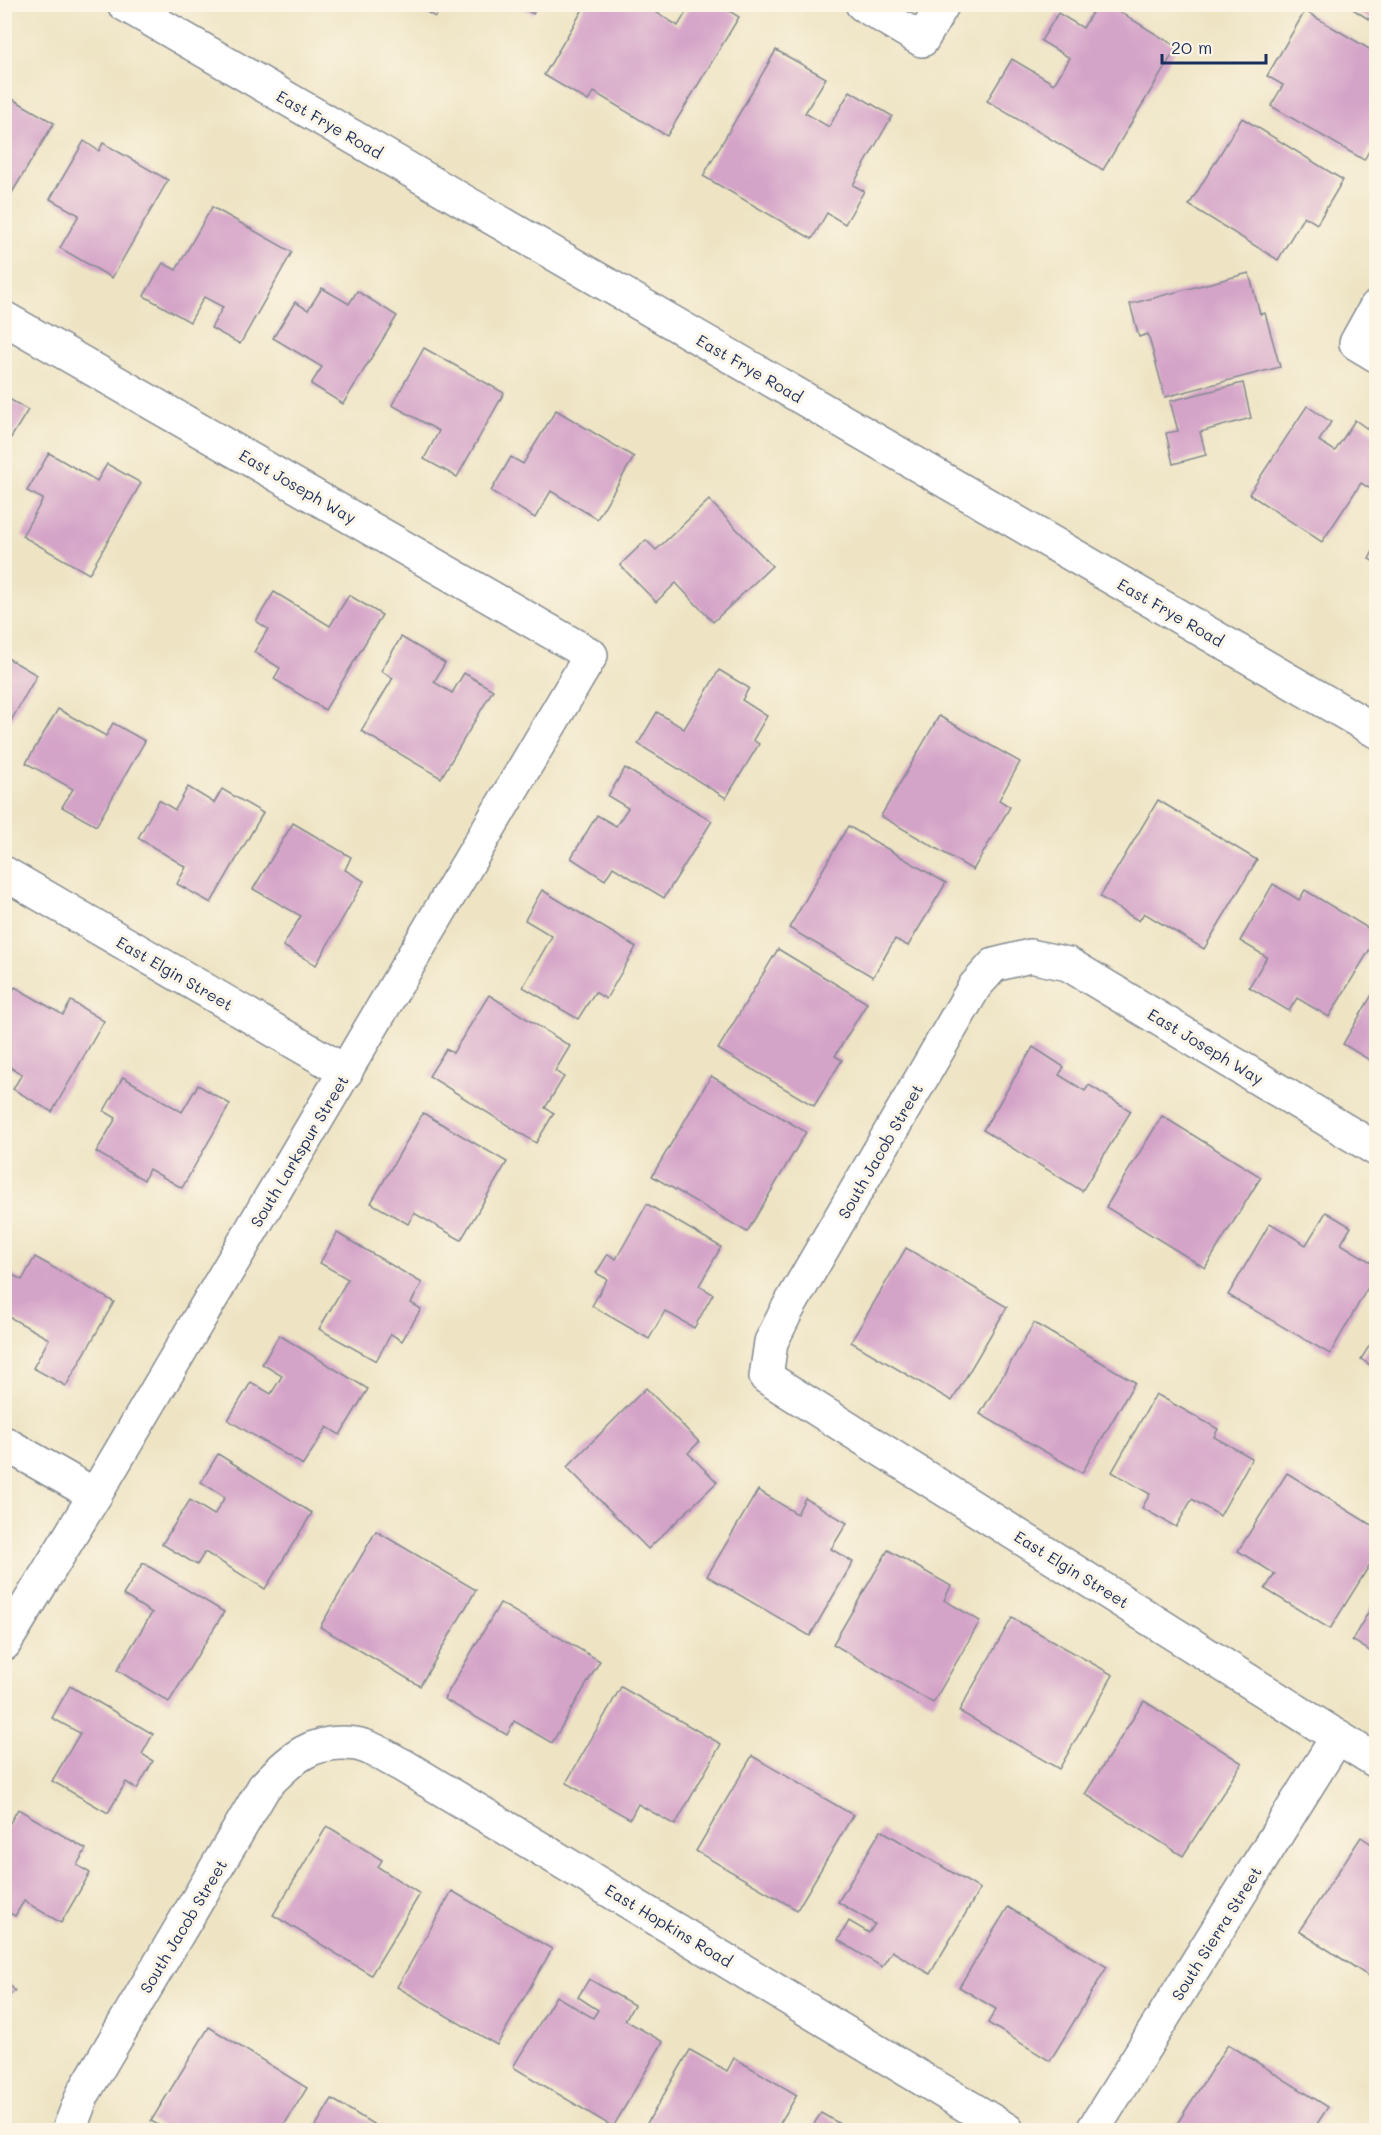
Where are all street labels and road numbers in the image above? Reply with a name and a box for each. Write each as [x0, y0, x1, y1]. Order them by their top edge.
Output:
street label: East Frye Road [273, 85, 387, 163]
street label: East Frye Road [693, 329, 807, 407]
street label: East Joseph Way [236, 444, 360, 528]
street label: East Frye Road [1114, 573, 1228, 651]
street label: East Elgin Street [113, 931, 237, 1015]
street label: East Joseph Way [1144, 1003, 1268, 1089]
street label: South Larkspur Street [245, 1071, 353, 1231]
street label: South Jacob Street [833, 1080, 927, 1222]
street label: East Elgin Street [1011, 1525, 1133, 1613]
street label: South Jacob Street [135, 1855, 231, 1997]
street label: South Sierra Street [1166, 1862, 1266, 2004]
street label: East Hopkins Road [602, 1879, 736, 1971]

